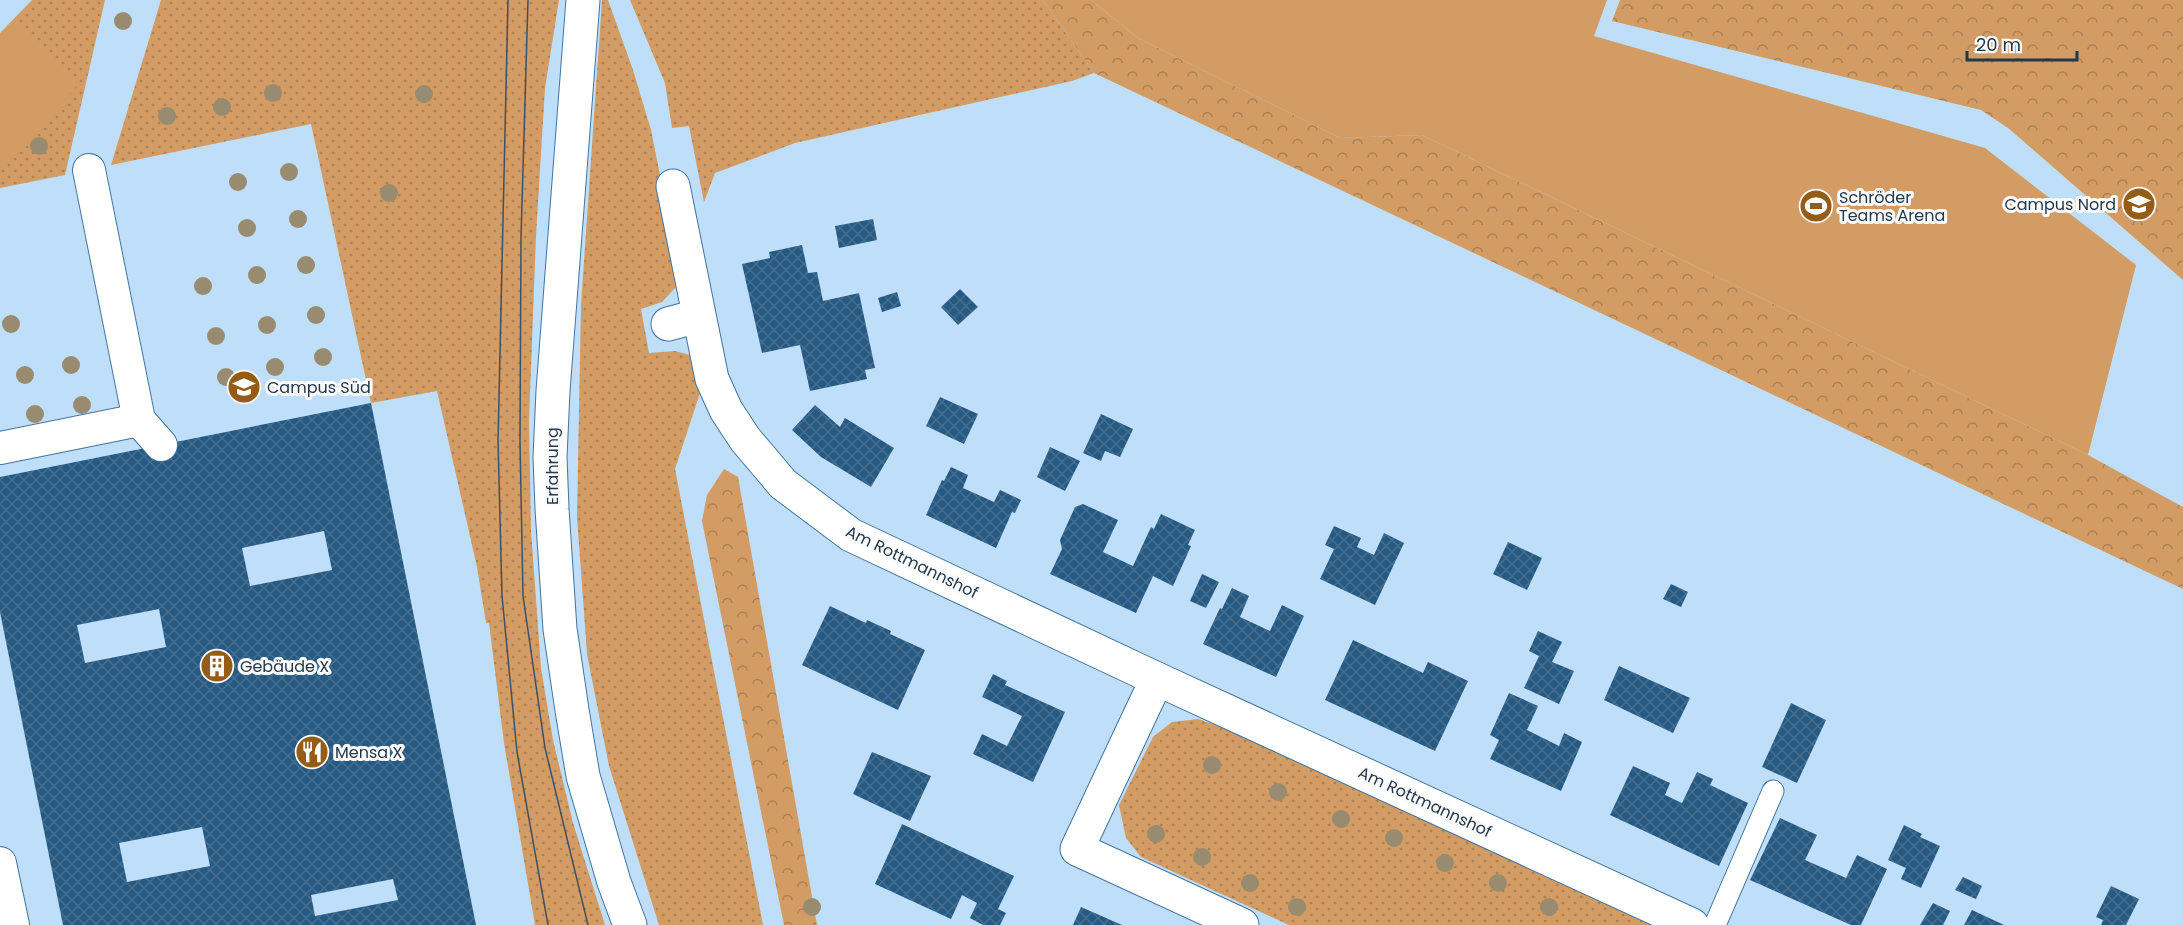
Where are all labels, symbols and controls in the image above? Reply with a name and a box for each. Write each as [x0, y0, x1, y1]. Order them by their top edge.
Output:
scale bar [1967, 24, 2076, 62]
text: 20 m [1976, 32, 2021, 57]
place label: Schröder Teams Arena [1839, 186, 1945, 227]
school or university icon: Campus Nord [2121, 186, 2157, 222]
sports icon: Schröder Teams Arena [1798, 188, 1834, 224]
place label: Campus Nord [2004, 193, 2116, 216]
school or university icon: Campus Süd [226, 369, 262, 405]
place label: Campus Süd [267, 376, 371, 399]
street label: Erfahrung [541, 427, 564, 505]
street label: Am Rottmannshof [842, 520, 982, 604]
building icon: Gebäude X [199, 648, 235, 684]
place label: Gebäude X [240, 655, 329, 678]
restaurant icon: Mensa X [294, 734, 330, 770]
place label: Mensa X [335, 741, 402, 764]
street label: Am Rottmannshof [1354, 761, 1496, 843]

